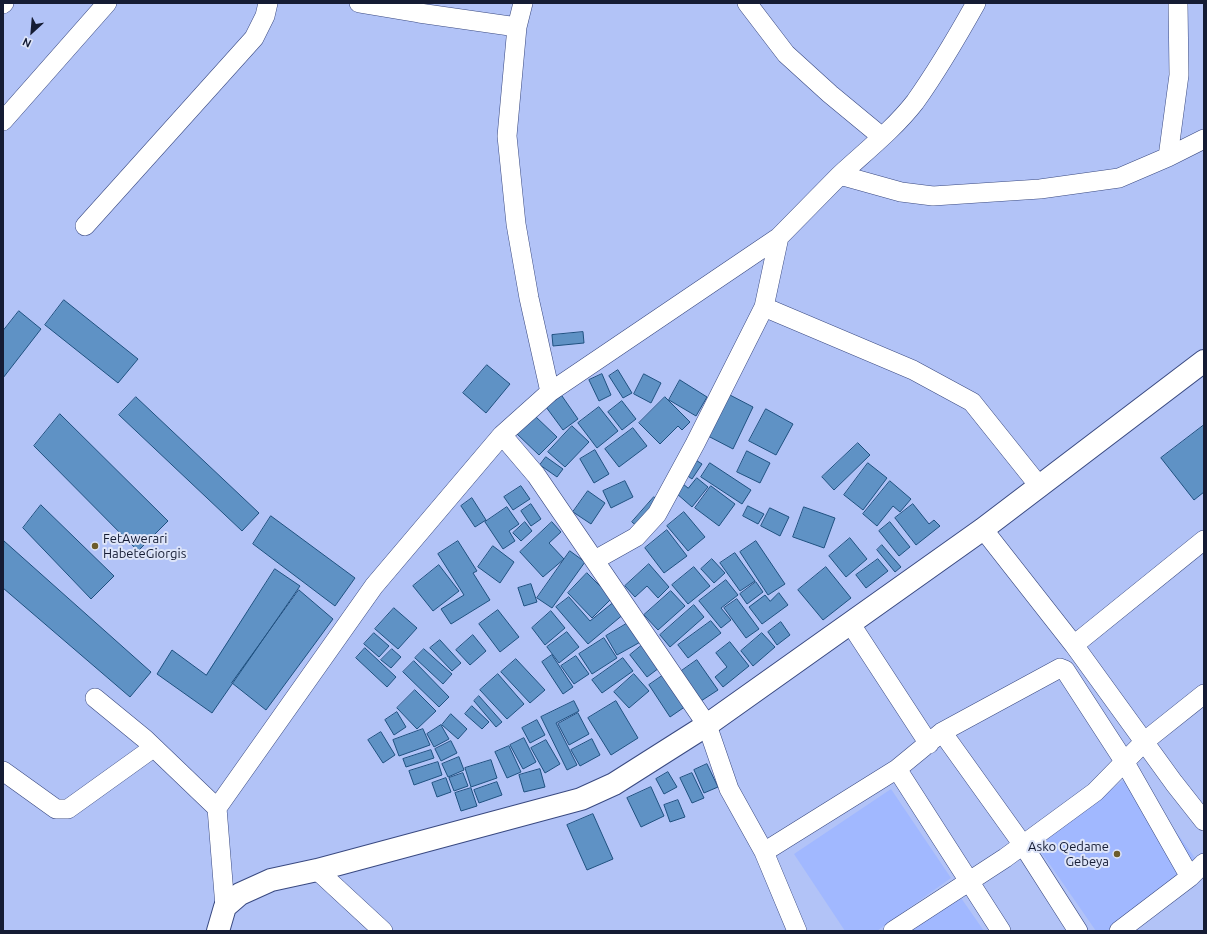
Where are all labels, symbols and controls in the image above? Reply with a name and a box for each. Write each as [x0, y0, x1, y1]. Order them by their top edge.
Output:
north arrow [12, 12, 52, 52]
text: N [20, 36, 33, 50]
place label: FetAwerari HabeteGiorgis [103, 531, 186, 562]
marker: FetAwerari HabeteGiorgis [90, 541, 100, 551]
place label: Asko Qedame Gebeya [1028, 839, 1109, 870]
marker: Asko Qedame Gebeya [1112, 849, 1122, 859]

